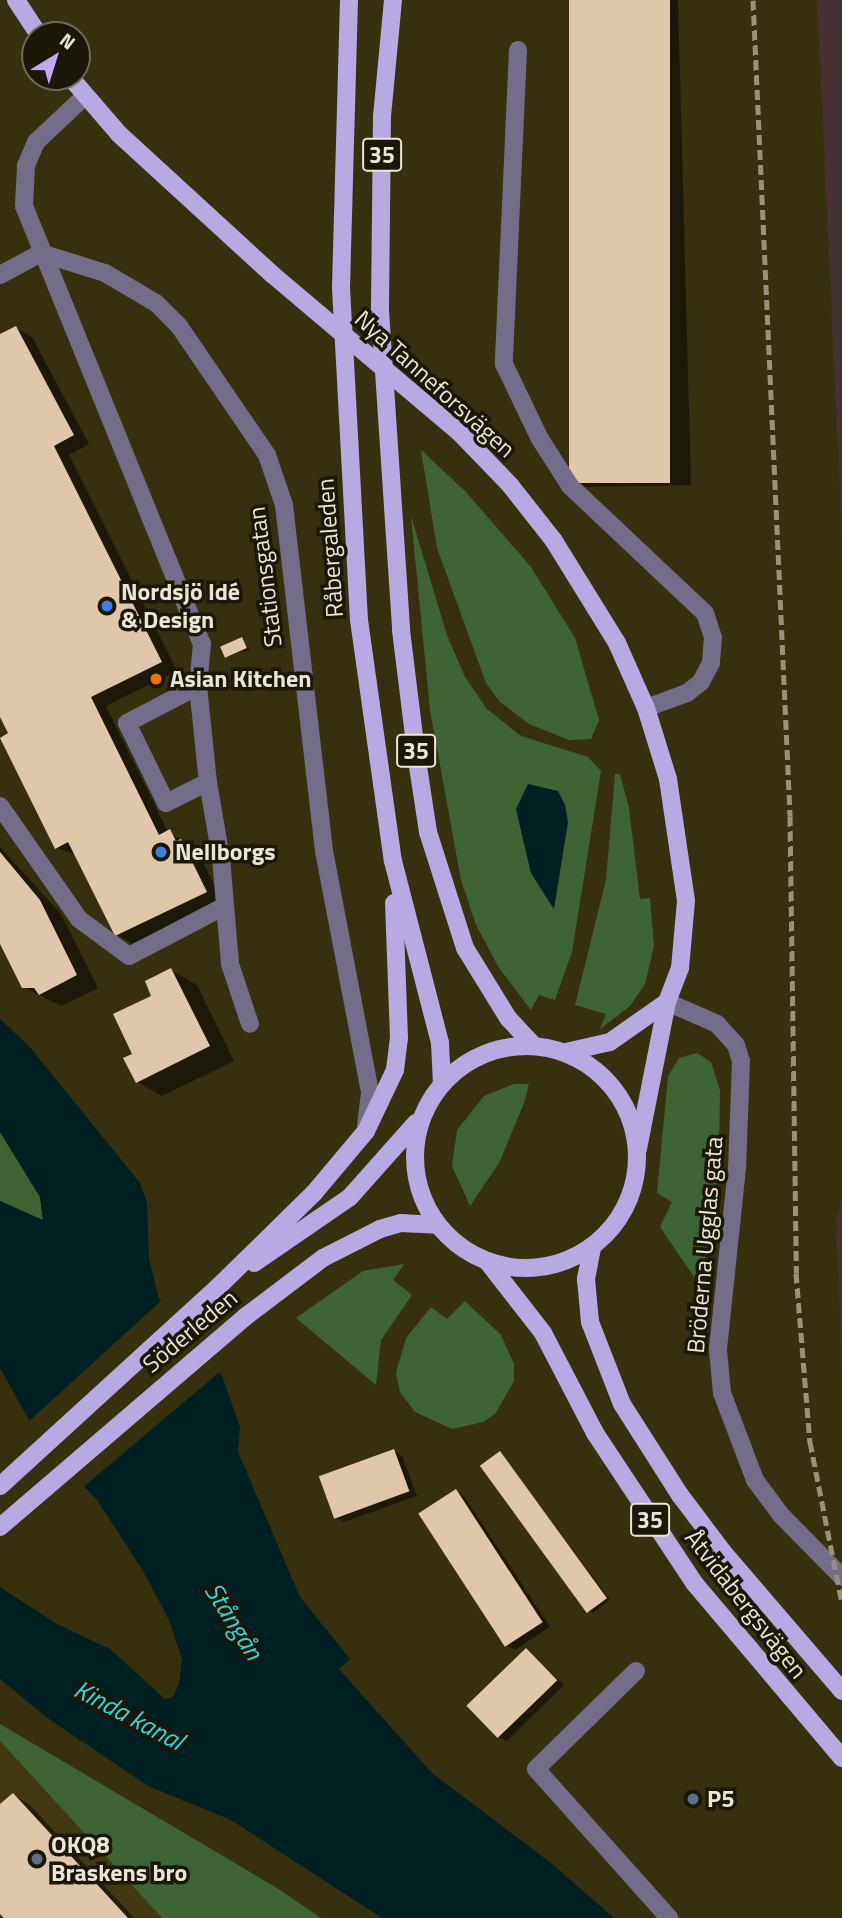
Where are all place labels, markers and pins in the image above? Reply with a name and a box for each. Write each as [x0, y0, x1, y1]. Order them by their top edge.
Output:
place label: Nordsjö Idé & Design [121, 578, 240, 634]
marker: Nordsjö Idé & Design [99, 598, 115, 614]
place label: Asian Kitchen [170, 665, 311, 693]
marker: Asian Kitchen [148, 671, 164, 687]
place label: Nellborgs [175, 838, 276, 866]
marker: Nellborgs [153, 844, 169, 860]
place label: P5 [707, 1785, 735, 1813]
marker: P5 [685, 1791, 701, 1807]
place label: OKQ8 Braskens bro [51, 1831, 187, 1887]
marker: OKQ8 Braskens bro [29, 1851, 45, 1867]

